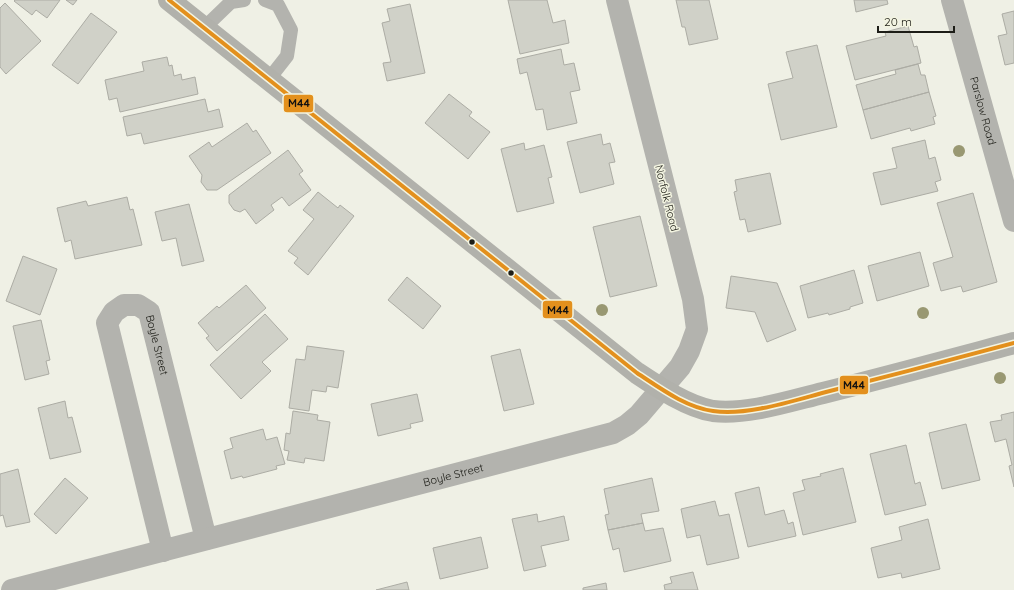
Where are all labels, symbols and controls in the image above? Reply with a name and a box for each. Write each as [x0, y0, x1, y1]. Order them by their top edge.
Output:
scale bar [878, 8, 954, 34]
text: 20 m [884, 14, 912, 29]
street label: Parslow Road [967, 75, 999, 146]
line badge: M44 [283, 94, 314, 113]
text: M44 [288, 96, 311, 110]
street label: Norfolk Road [652, 163, 682, 233]
unlabelled marker [467, 237, 477, 247]
unlabelled marker [506, 268, 516, 278]
line badge: M44 [542, 300, 573, 319]
text: M44 [547, 303, 570, 317]
street label: Boyle Street [143, 313, 172, 377]
line badge: M44 [839, 375, 869, 395]
text: M44 [843, 378, 866, 392]
street label: Boyle Street [422, 460, 485, 489]

